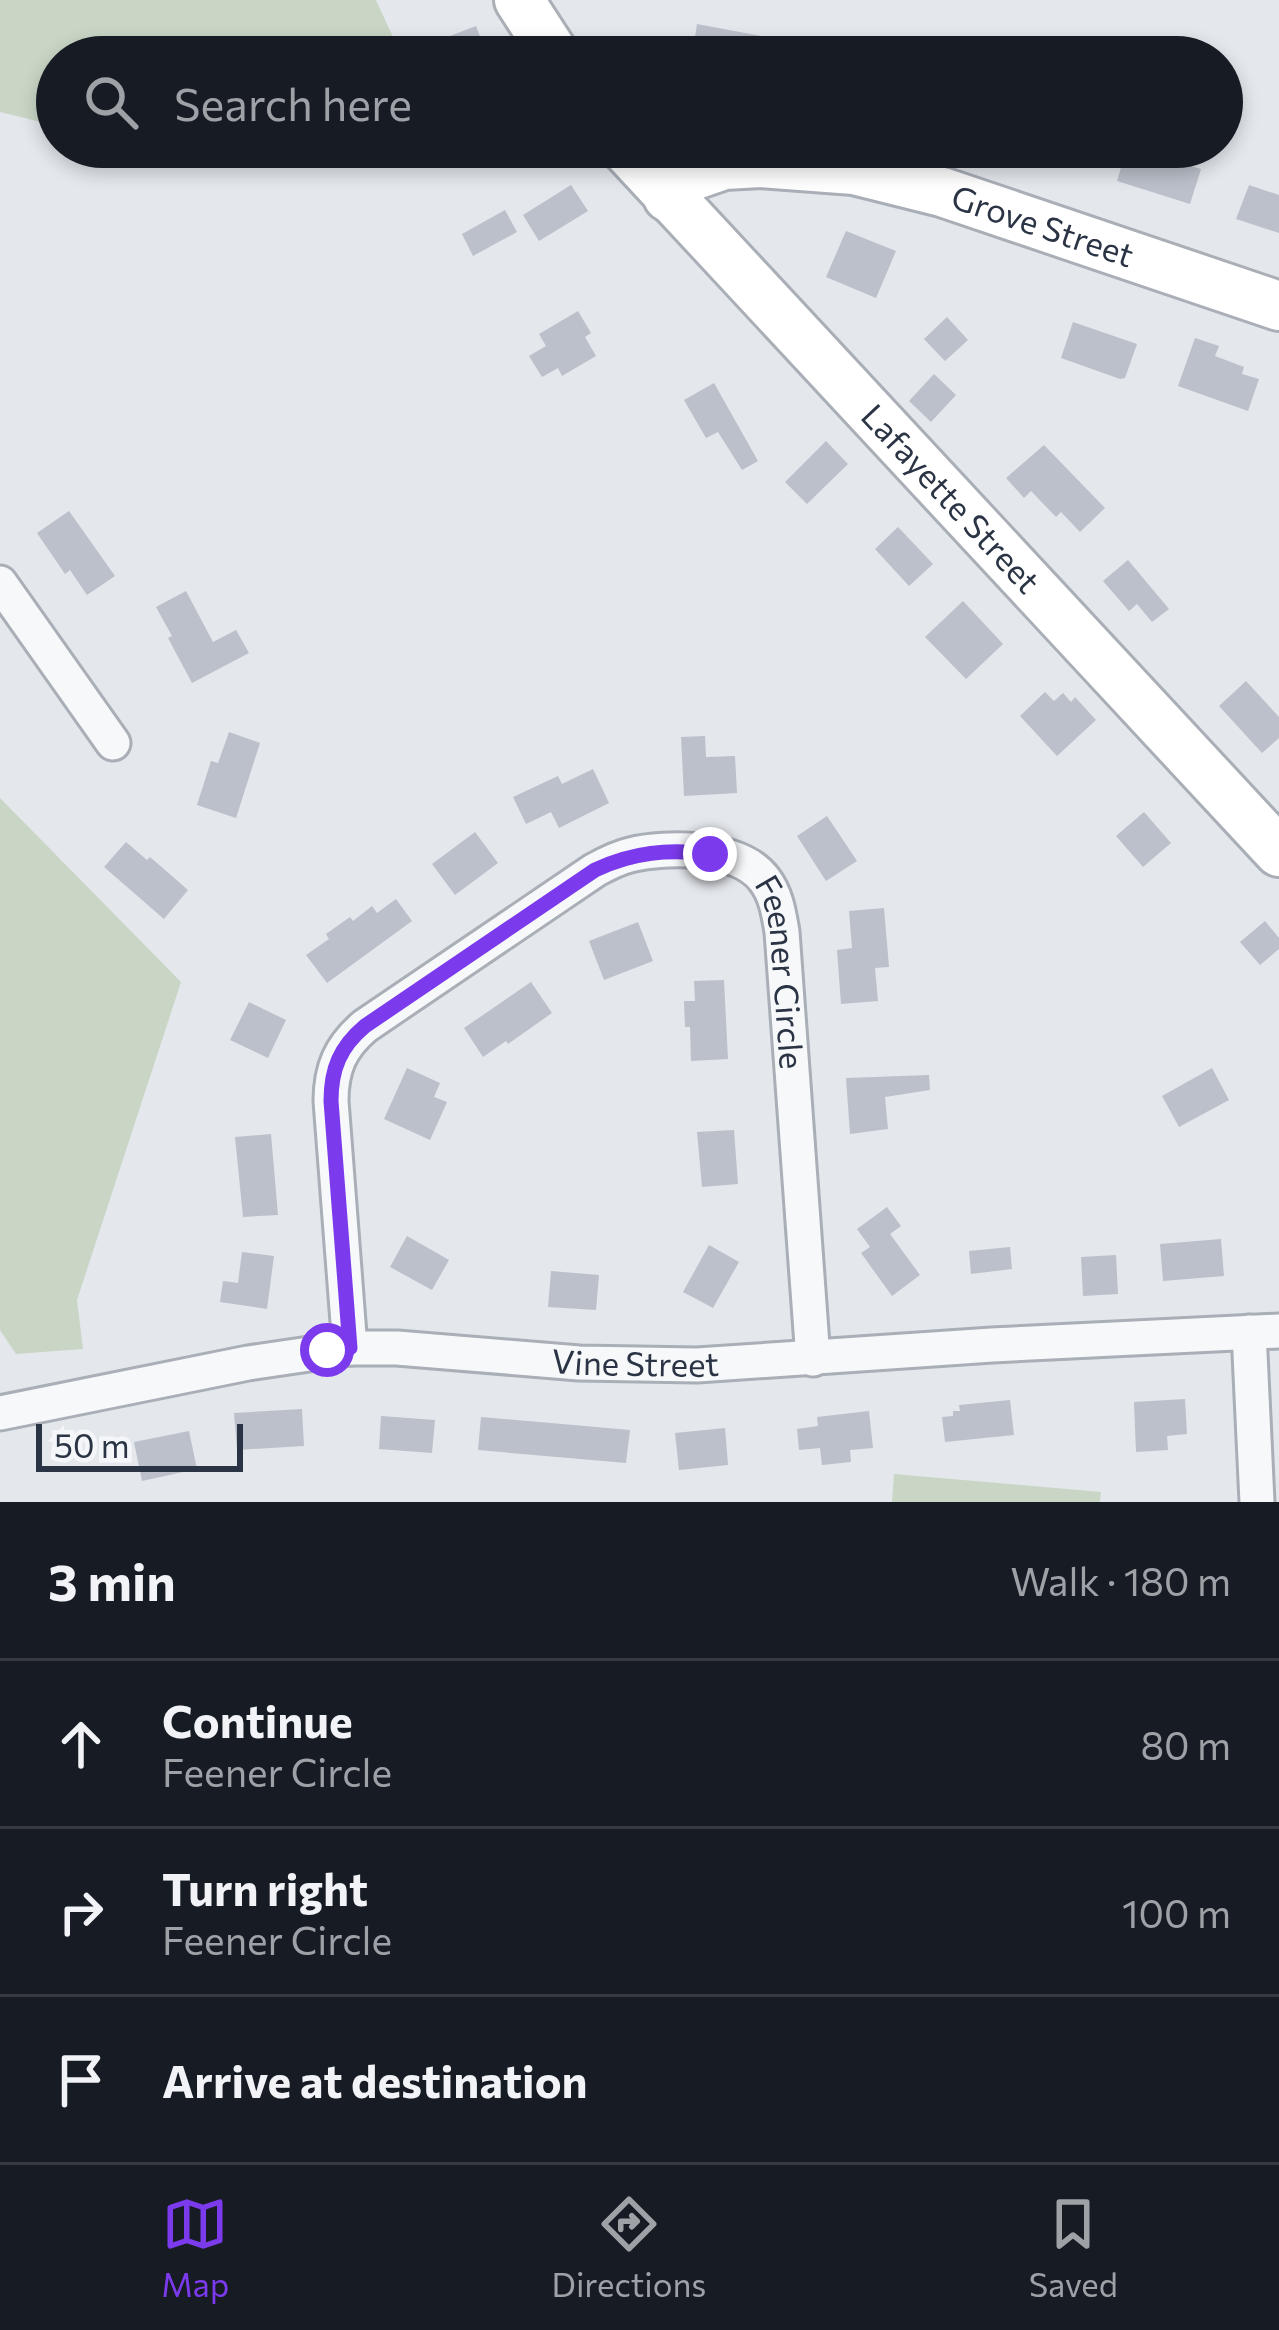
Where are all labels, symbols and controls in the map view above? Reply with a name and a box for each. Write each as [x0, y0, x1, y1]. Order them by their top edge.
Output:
search box [36, 36, 1243, 168]
icon: search [78, 69, 144, 135]
text: Search here [174, 75, 412, 130]
street label: Grove Street [947, 175, 1139, 274]
street label: Lafayette Street [854, 395, 1050, 601]
route end [683, 827, 737, 881]
street label: Feener Circle [748, 867, 814, 1070]
route start [300, 1323, 354, 1377]
street label: Vine Street [550, 1339, 720, 1384]
scale bar [36, 1418, 243, 1471]
text: 50 m [54, 1424, 130, 1465]
text: 3 min [48, 1549, 176, 1612]
text: Walk · 180 m [1010, 1556, 1231, 1604]
text: Continue [162, 1692, 353, 1747]
icon: ahead [48, 1711, 114, 1777]
text: 80 m [1140, 1720, 1231, 1768]
text: Feener Circle [162, 1747, 392, 1795]
text: Turn right [162, 1860, 368, 1915]
icon: right [48, 1879, 114, 1945]
text: 100 m [1122, 1888, 1231, 1936]
text: Feener Circle [162, 1915, 392, 1963]
icon: arrive [48, 2047, 114, 2113]
text: Arrive at destination [162, 2052, 588, 2107]
tab: Map [161, 2191, 229, 2304]
tab: Directions [552, 2191, 706, 2304]
tab: Saved [1029, 2191, 1118, 2304]

